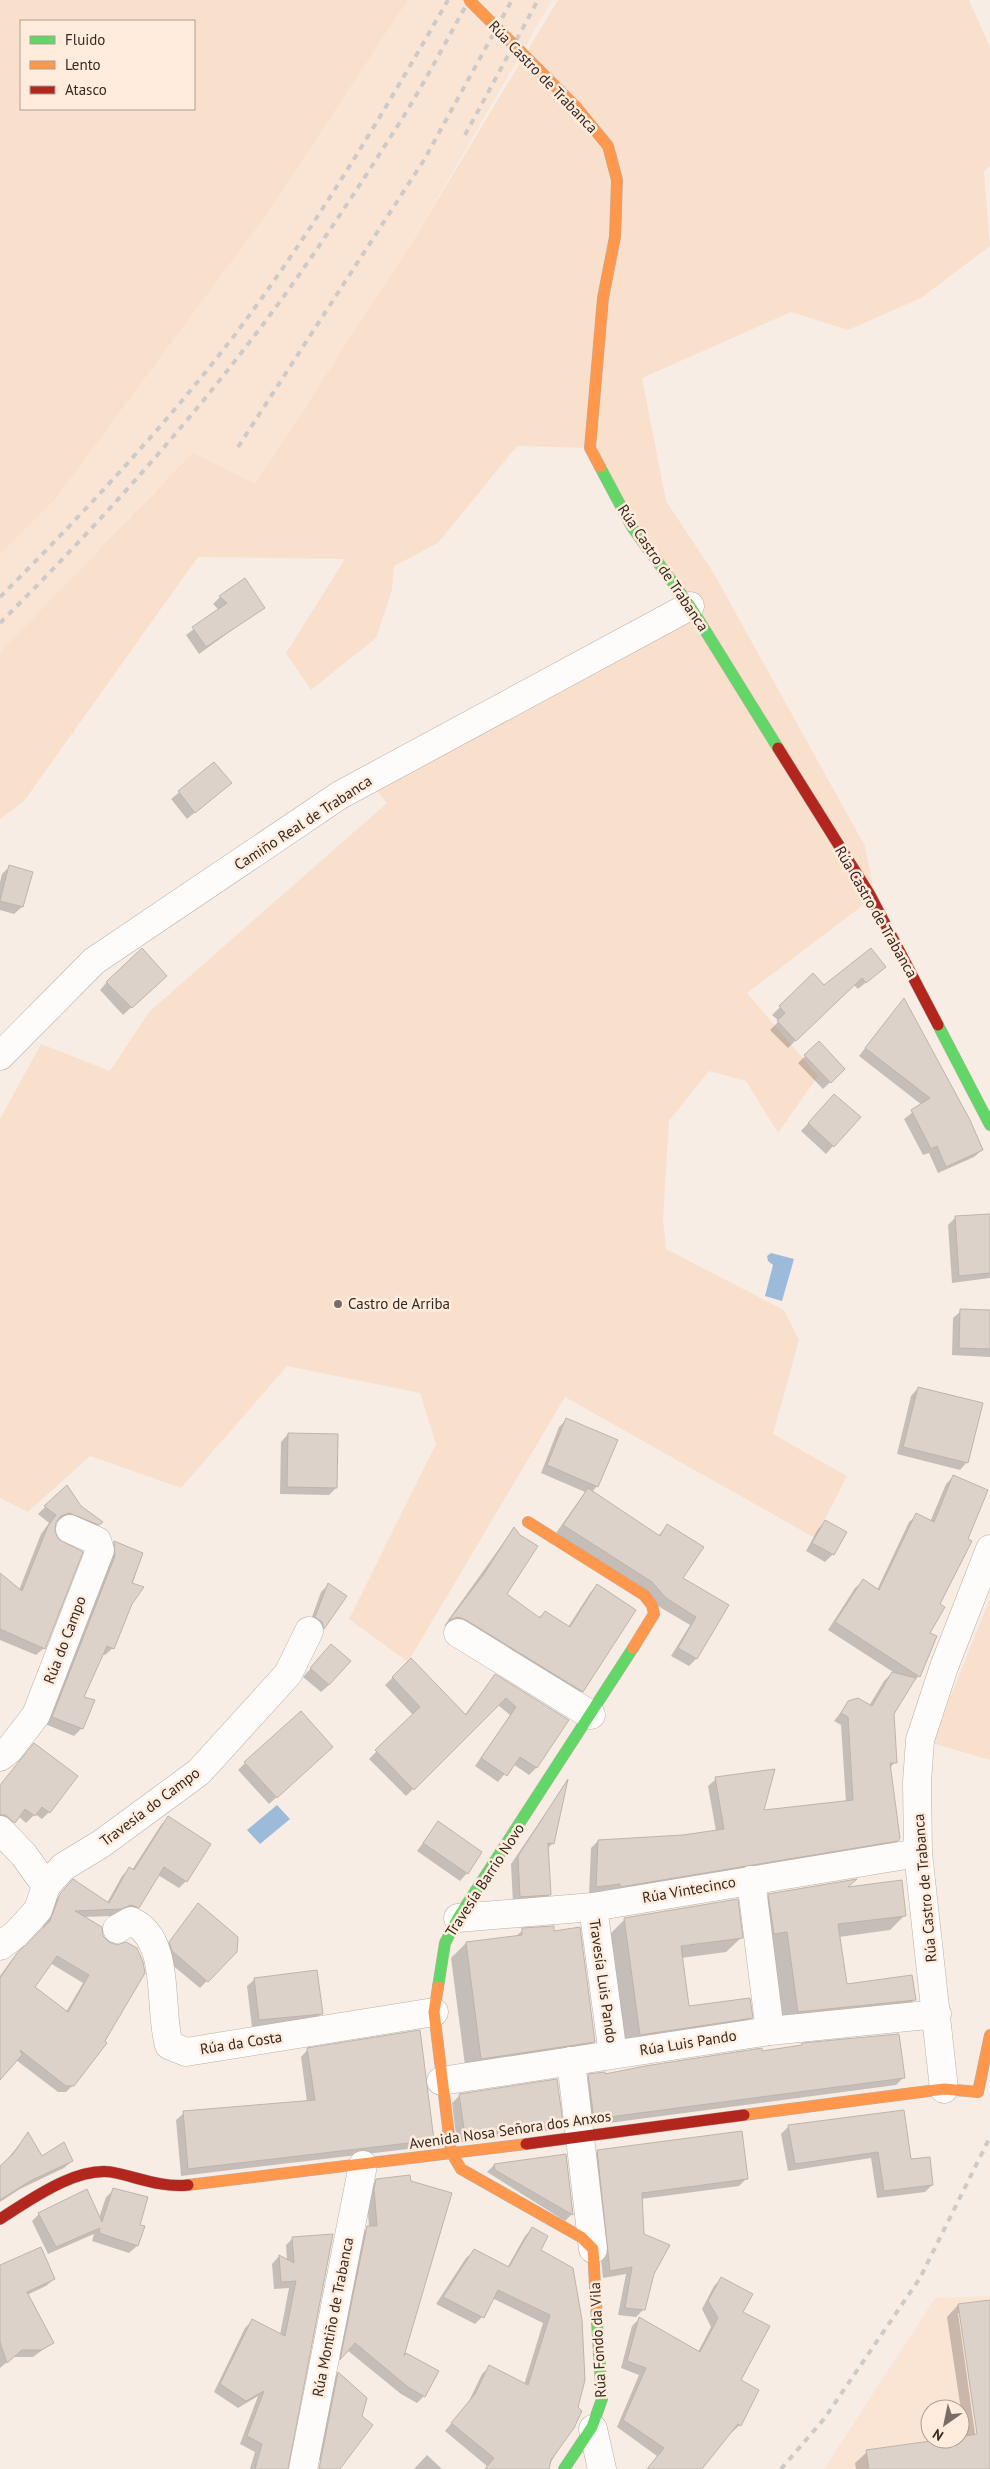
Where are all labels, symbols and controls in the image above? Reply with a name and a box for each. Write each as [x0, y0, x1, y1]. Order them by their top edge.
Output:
street label: Rúa Castro de Trabanca [485, 16, 602, 137]
legend [20, 20, 195, 110]
text: Fluido [65, 30, 105, 49]
text: Lento [65, 55, 101, 74]
text: Atasco [65, 80, 107, 99]
street label: Rúa Castro de Trabanca [614, 501, 713, 635]
street label: Camiño Real de Trabanca [230, 771, 375, 874]
street label: Rúa Castro de Trabanca [831, 842, 922, 981]
place label: Castro de Arriba [348, 1294, 450, 1313]
marker: Castro de Arriba [332, 1298, 344, 1310]
street label: Rúa do Campo [39, 1593, 90, 1686]
street label: Travesía do Campo [96, 1763, 203, 1850]
street label: Rúa Castro de Trabanca [909, 1813, 940, 1963]
street label: Travesía Barrio Novo [441, 1820, 528, 1940]
street label: Rúa Vintecinco [641, 1872, 737, 1907]
street label: Travesía Luis Pando [585, 1918, 622, 2044]
street label: Rúa Luis Pando [638, 2025, 738, 2060]
street label: Rúa da Costa [199, 2027, 283, 2058]
street label: Avenida Nosa Señora dos Anxos [408, 2106, 612, 2153]
street label: Rúa Montiño de Trabanca [308, 2235, 357, 2398]
street label: Rúa Fondo da Vila [585, 2282, 610, 2398]
north arrow [920, 2399, 970, 2449]
text: N [929, 2425, 947, 2445]

